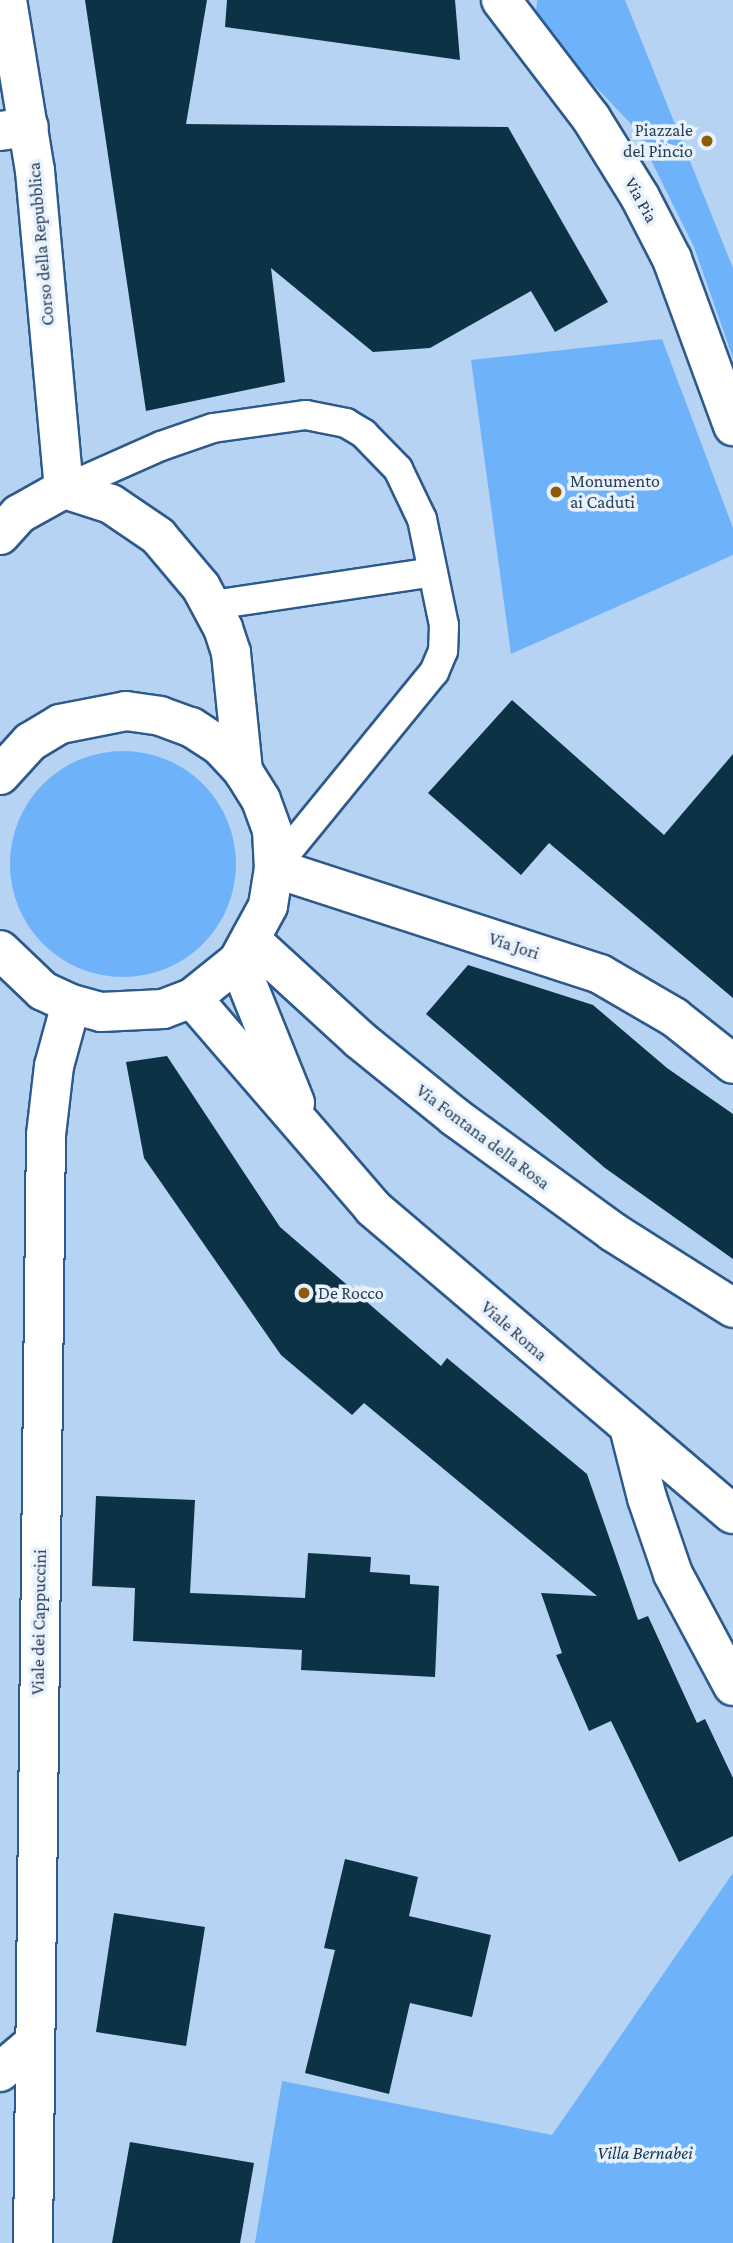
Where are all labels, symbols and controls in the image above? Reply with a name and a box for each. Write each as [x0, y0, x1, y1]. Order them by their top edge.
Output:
place label: Piazzale del Pincio [623, 120, 693, 162]
marker: Piazzale del Pincio [699, 133, 715, 149]
street label: Corso della Repubblica [23, 161, 59, 327]
street label: Via Pia [620, 174, 662, 226]
place label: Monumento ai Caduti [570, 471, 660, 514]
marker: Monumento ai Caduti [548, 484, 564, 500]
street label: Via Jori [486, 928, 542, 964]
street label: Via Fontana della Rosa [412, 1080, 554, 1194]
place label: De Rocco [318, 1282, 384, 1304]
marker: De Rocco [296, 1285, 312, 1301]
street label: Viale Roma [477, 1296, 551, 1366]
street label: Viale dei Cappuccini [27, 1549, 51, 1695]
park label: Villa Bernabei [597, 2142, 693, 2164]

